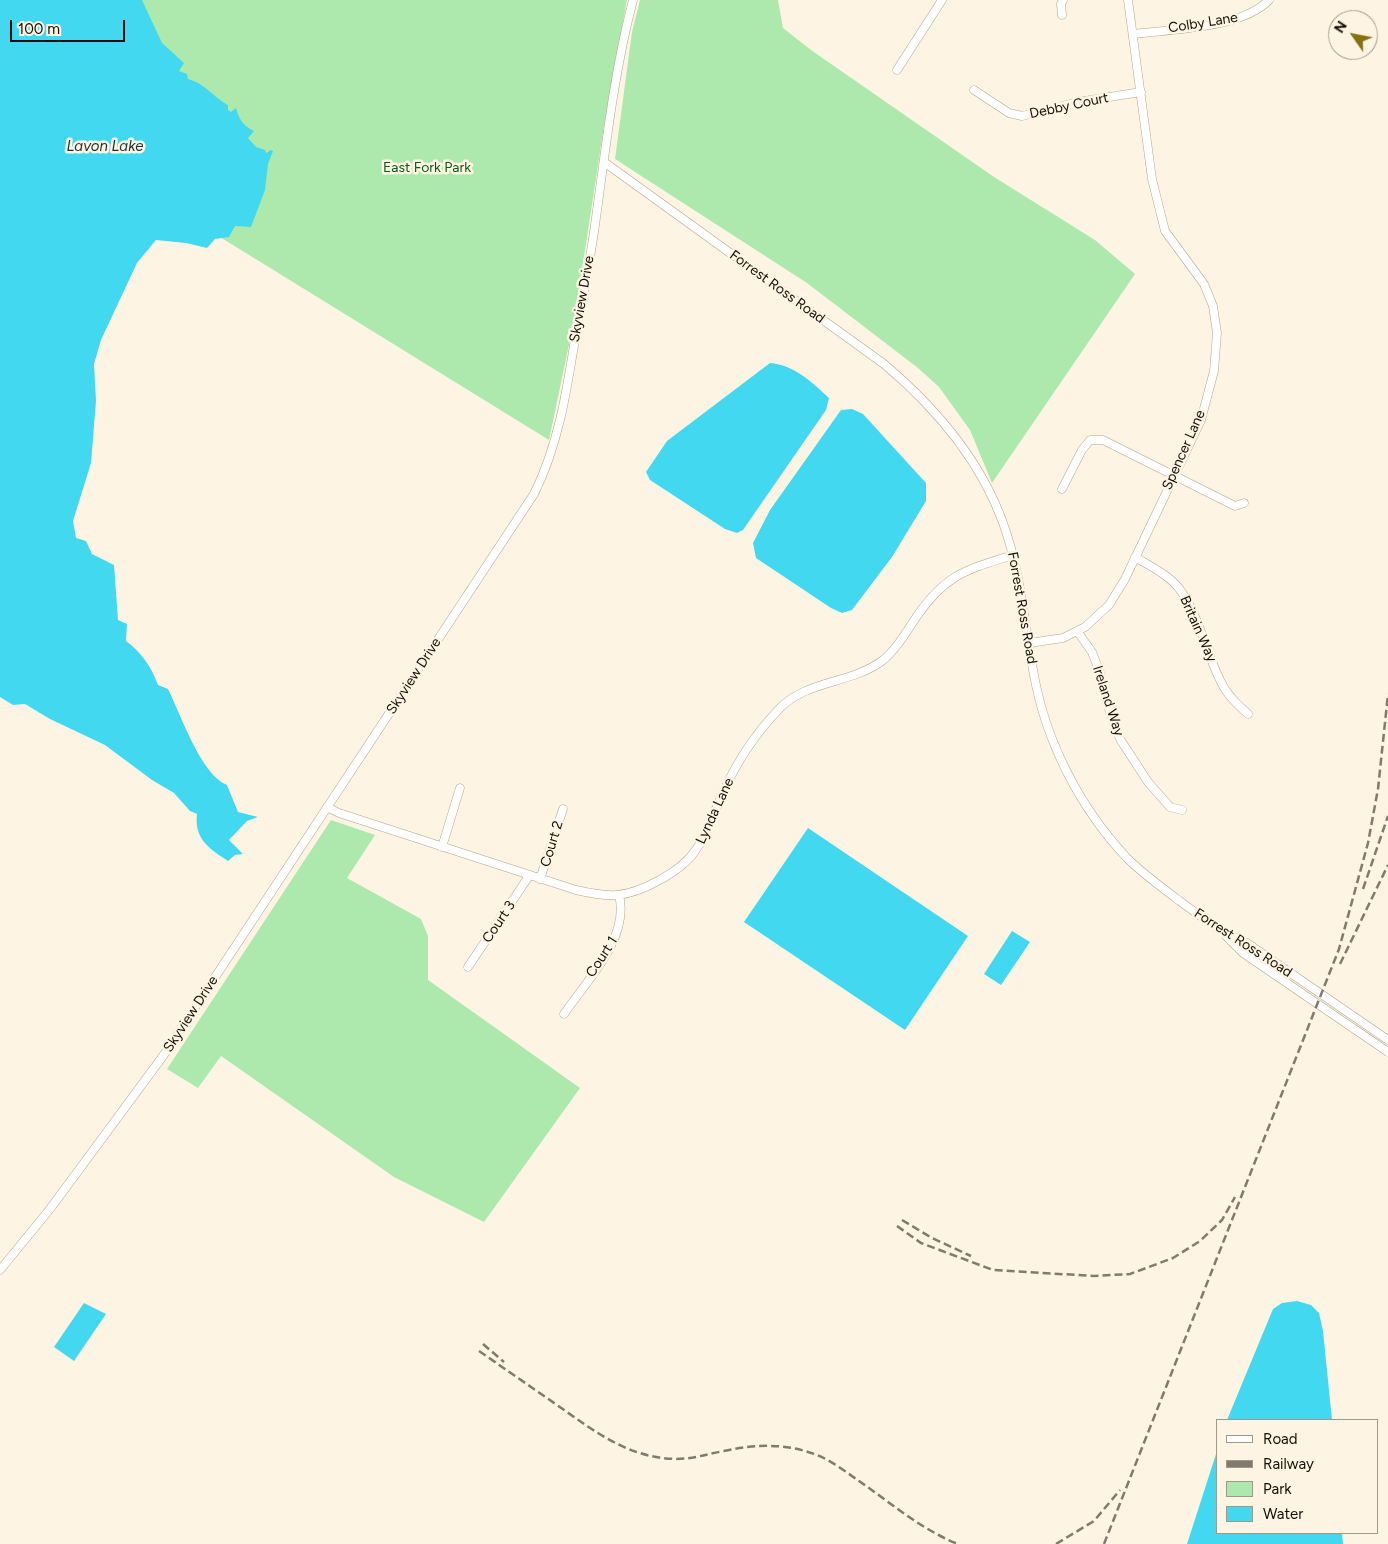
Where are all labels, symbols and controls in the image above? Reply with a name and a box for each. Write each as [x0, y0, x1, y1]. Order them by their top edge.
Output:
street label: Colby Lane [1167, 9, 1239, 37]
scale bar [12, 10, 128, 42]
north arrow [1328, 10, 1378, 60]
text: N [1331, 18, 1351, 36]
text: 100 m [18, 20, 60, 38]
street label: Debby Court [1028, 89, 1110, 123]
water label: Lavon Lake [67, 138, 143, 156]
park label: East Fork Park [383, 160, 471, 176]
street label: Forrest Ross Road [726, 247, 828, 327]
street label: Skyview Drive [566, 254, 598, 344]
street label: Spencer Lane [1159, 407, 1209, 493]
street label: Forrest Ross Road [1004, 551, 1040, 665]
street label: Britain Way [1176, 593, 1220, 665]
street label: Skyview Drive [383, 635, 445, 717]
street label: Ireland Way [1089, 664, 1127, 738]
street label: Lynda Lane [692, 775, 738, 847]
street label: Court 2 [537, 819, 567, 869]
street label: Court 3 [479, 898, 519, 946]
street label: Forrest Ross Road [1191, 905, 1295, 981]
street label: Court 1 [583, 933, 621, 981]
street label: Skyview Drive [160, 973, 222, 1055]
legend [1216, 1419, 1378, 1534]
text: Road [1263, 1430, 1298, 1448]
text: Railway [1263, 1455, 1314, 1473]
text: Park [1263, 1480, 1292, 1498]
text: Water [1263, 1505, 1303, 1523]

